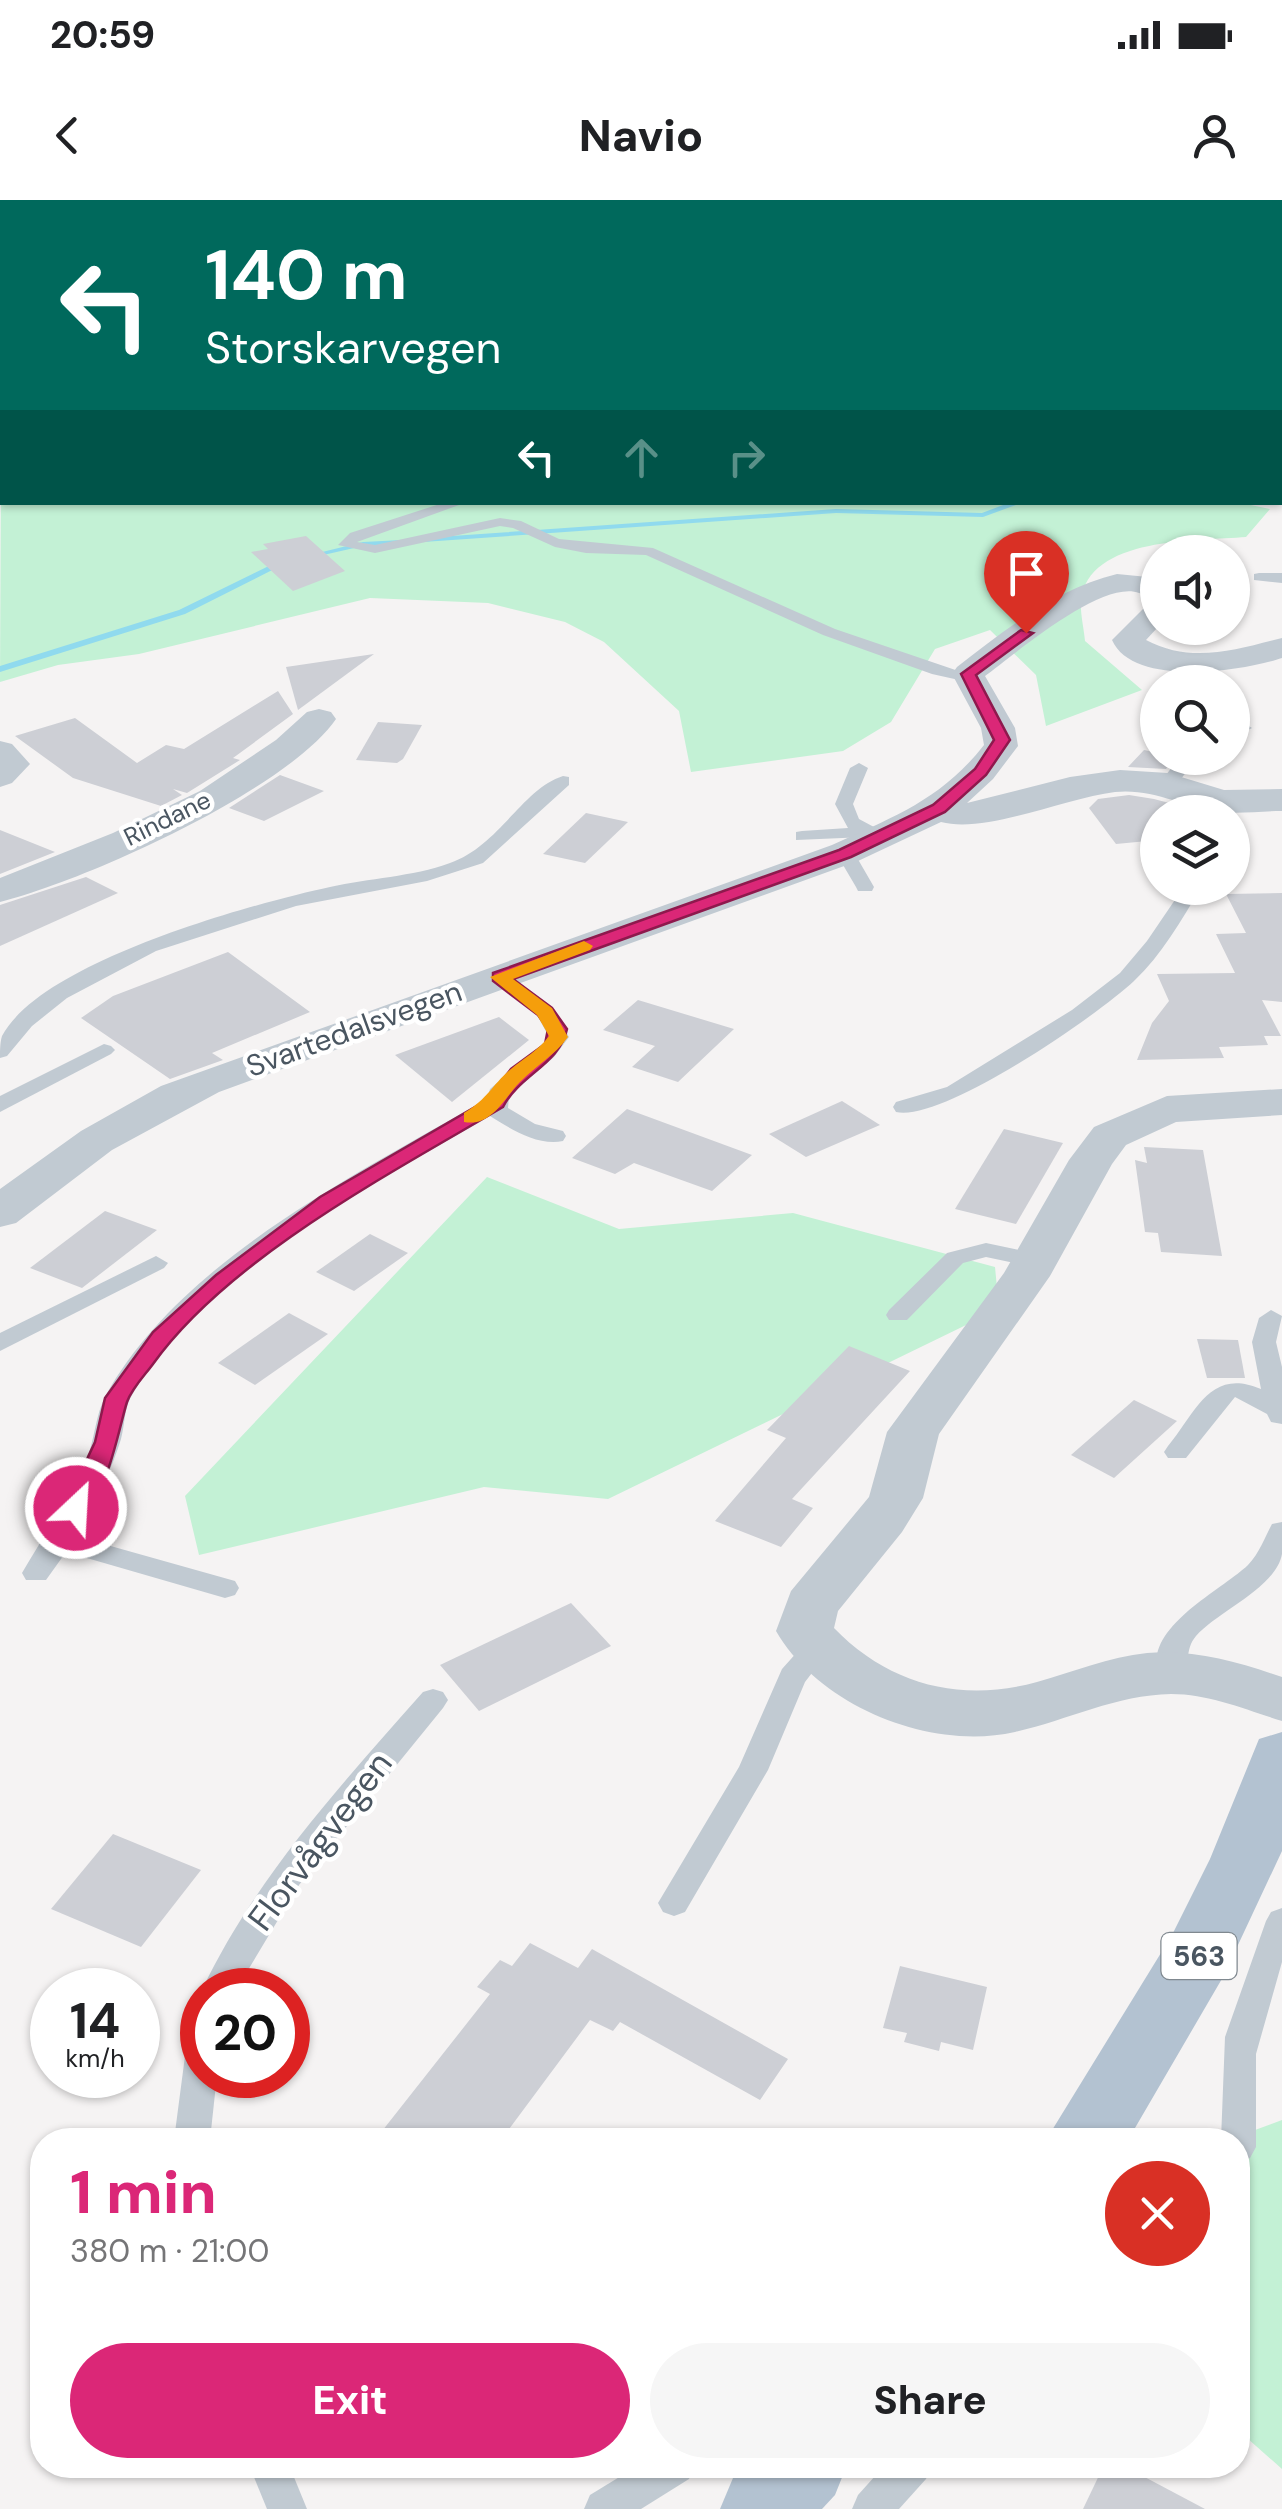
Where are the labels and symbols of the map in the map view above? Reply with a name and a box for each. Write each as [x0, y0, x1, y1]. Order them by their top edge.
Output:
pin [984, 531, 1069, 634]
street label: Rindane [118, 783, 216, 854]
street label: Svartedalsvegen [241, 971, 467, 1086]
position arrow [24, 1456, 128, 1560]
street label: Florvågvegen [238, 1742, 402, 1940]
road number: 563 [1162, 1933, 1236, 1979]
speed limit sign: 20 [180, 1968, 310, 2098]

